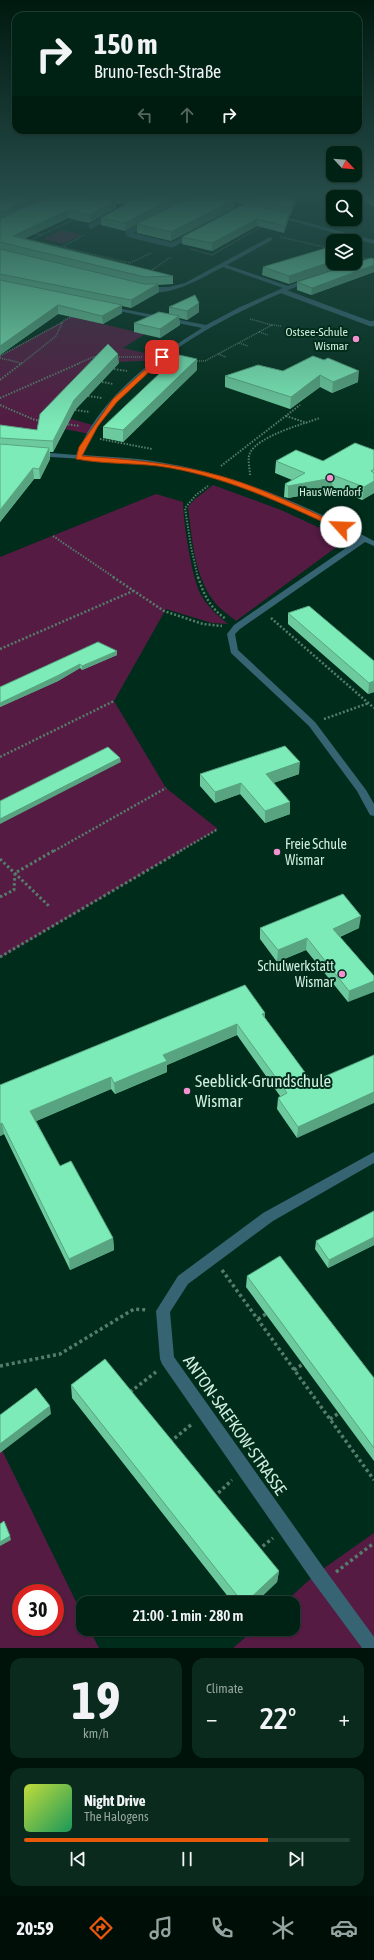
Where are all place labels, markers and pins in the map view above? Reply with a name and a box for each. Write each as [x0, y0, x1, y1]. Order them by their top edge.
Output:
place label: Ostsee-Schule Wismar [286, 325, 348, 353]
marker: Ostsee-Schule Wismar [351, 334, 361, 344]
pin [145, 340, 179, 374]
marker: Haus Wendorf [325, 473, 335, 483]
place label: Haus Wendorf [299, 485, 362, 499]
place label: Freie Schule Wismar [285, 836, 347, 868]
marker: Freie Schule Wismar [272, 847, 282, 857]
place label: Schulwerkstatt Wismar [257, 958, 335, 990]
marker: Schulwerkstatt Wismar [337, 969, 347, 979]
place label: Seeblick-Grundschule Wismar [195, 1071, 332, 1111]
marker: Seeblick-Grundschule Wismar [182, 1086, 192, 1096]

